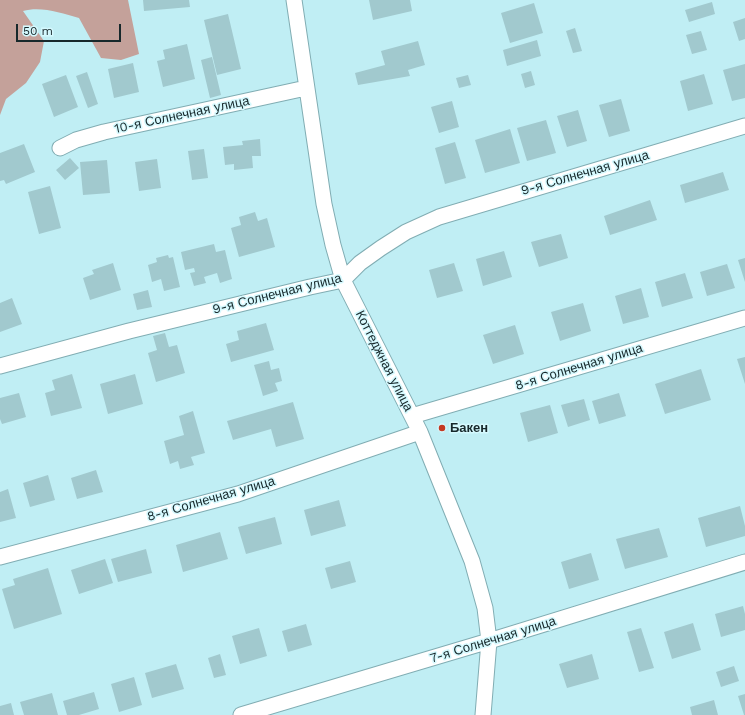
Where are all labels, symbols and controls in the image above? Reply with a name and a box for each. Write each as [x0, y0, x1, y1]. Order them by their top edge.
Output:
scale bar [18, 16, 123, 42]
text: 50 m [23, 24, 53, 38]
street label: 10-я Солнечная улица [113, 93, 251, 137]
street label: 9-я Солнечная улица [519, 147, 651, 199]
street label: 9-я Солнечная улица [211, 270, 343, 318]
street label: Коттеджная улица [352, 308, 416, 414]
street label: 8-я Солнечная улица [513, 340, 645, 394]
place label: Бакен [450, 420, 488, 436]
marker: Бакен [437, 423, 447, 433]
street label: 8-я Солнечная улица [145, 473, 277, 525]
street label: 7-я Солнечная улица [428, 613, 558, 667]

